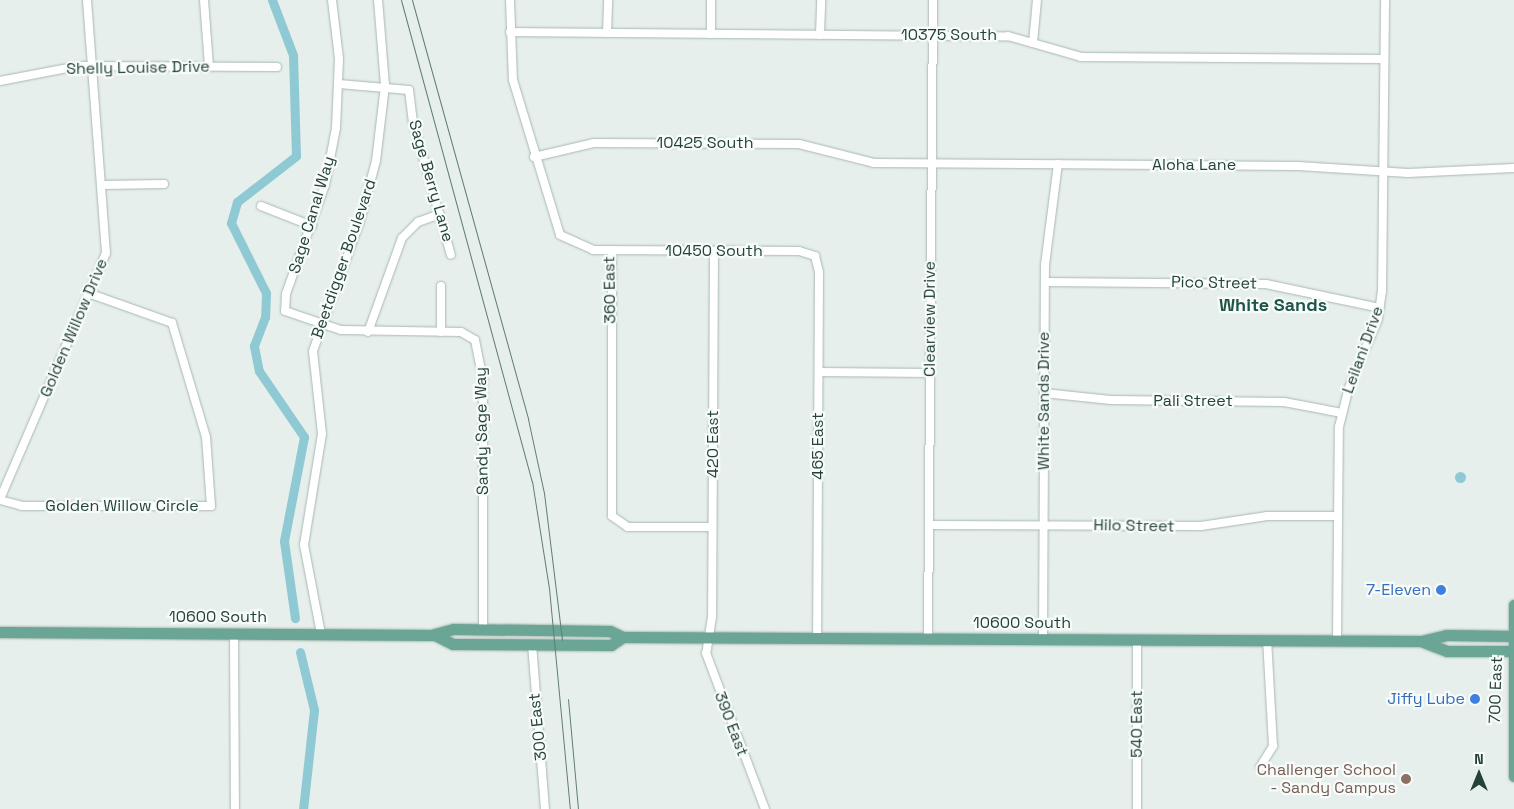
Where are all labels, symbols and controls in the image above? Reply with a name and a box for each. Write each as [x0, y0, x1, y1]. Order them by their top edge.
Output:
street label: 10375 South [901, 25, 997, 45]
street label: Shelly Louise Drive [66, 57, 210, 79]
street label: Sage Berry Lane [404, 118, 458, 244]
street label: 10425 South [657, 133, 753, 153]
street label: Sage Canal Way [285, 154, 339, 276]
street label: Aloha Lane [1152, 155, 1236, 175]
street label: Beetdigger Boulevard [308, 177, 380, 341]
street label: 10450 South [665, 241, 763, 261]
street label: Golden Willow Drive [36, 256, 112, 400]
street label: 360 East [600, 256, 620, 324]
street label: Clearview Drive [920, 261, 940, 377]
street label: Pico Street [1171, 273, 1257, 293]
district label: White Sands [1219, 294, 1327, 316]
street label: Leilani Drive [1338, 304, 1388, 396]
street label: White Sands Drive [1034, 332, 1054, 470]
street label: Sandy Sage Way [471, 367, 493, 495]
street label: Pali Street [1153, 391, 1233, 411]
street label: 420 East [703, 410, 723, 478]
street label: 465 East [808, 412, 828, 480]
street label: Golden Willow Circle [45, 496, 199, 516]
street label: Hilo Street [1093, 516, 1175, 536]
place label: 7-Eleven [1366, 580, 1431, 600]
marker: 7-Eleven [1435, 584, 1447, 596]
street label: 10600 South [169, 607, 267, 627]
street label: 10600 South [973, 613, 1071, 633]
street label: 700 East [1485, 656, 1507, 724]
street label: 390 East [710, 689, 752, 759]
place label: Jiffy Lube [1387, 689, 1465, 709]
street label: 540 East [1127, 690, 1147, 758]
street label: 300 East [525, 692, 551, 762]
marker: Jiffy Lube [1469, 693, 1481, 705]
north arrow [1454, 749, 1504, 799]
text: N [1474, 750, 1484, 768]
place label: Challenger School - Sandy Campus [1257, 760, 1396, 798]
marker: Challenger School - Sandy Campus [1400, 773, 1412, 785]

